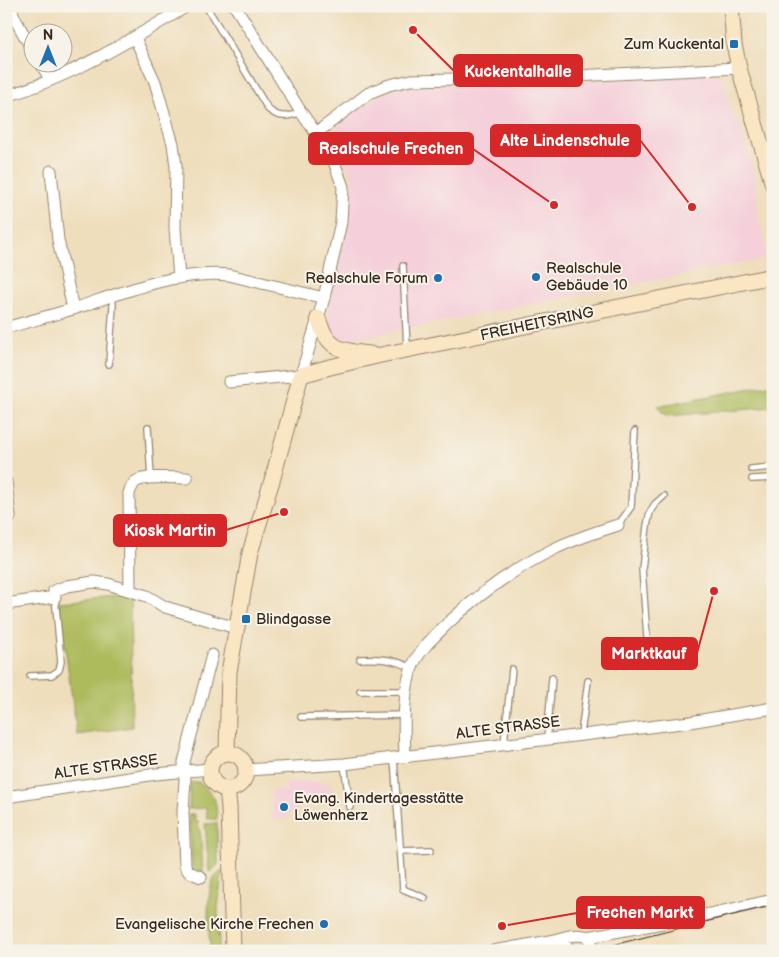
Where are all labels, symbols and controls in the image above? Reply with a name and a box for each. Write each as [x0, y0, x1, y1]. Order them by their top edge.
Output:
north arrow [22, 22, 72, 72]
text: N [43, 27, 53, 44]
place label: Zum Kuckental [623, 35, 724, 54]
marker: Zum Kuckental [728, 38, 740, 50]
callout: Kuckentalhalle [454, 55, 582, 86]
text: Kuckentalhalle [464, 63, 572, 82]
callout: Alte Lindenschule [491, 125, 640, 156]
text: Alte Lindenschule [499, 132, 630, 151]
callout: Realschule Frechen [309, 133, 473, 164]
text: Realschule Frechen [319, 140, 463, 159]
place label: Realschule Gebäude 10 [546, 259, 628, 295]
place label: Realschule Forum [305, 269, 428, 288]
marker: Realschule Gebäude 10 [530, 271, 542, 283]
marker: Realschule Forum [432, 272, 444, 284]
street label: FREIHEITSRING [478, 303, 596, 345]
callout: Kiosk Martin [114, 515, 226, 546]
text: Kiosk Martin [124, 522, 216, 541]
place label: Blindgasse [256, 610, 331, 629]
marker: Blindgasse [240, 613, 252, 625]
callout: Marktkauf [602, 638, 697, 669]
text: Marktkauf [611, 645, 688, 664]
street label: ALTE STRASSE [455, 712, 561, 744]
street label: ALTE STRASSE [53, 750, 159, 784]
place label: Evang. Kindertagesstätte Löwenherz [294, 789, 464, 825]
marker: Evang. Kindertagesstätte Löwenherz [278, 801, 290, 813]
callout: Frechen Markt [577, 897, 704, 928]
text: Frechen Markt [586, 904, 694, 923]
place label: Evangelische Kirche Frechen [115, 915, 314, 934]
marker: Evangelische Kirche Frechen [318, 918, 330, 930]

